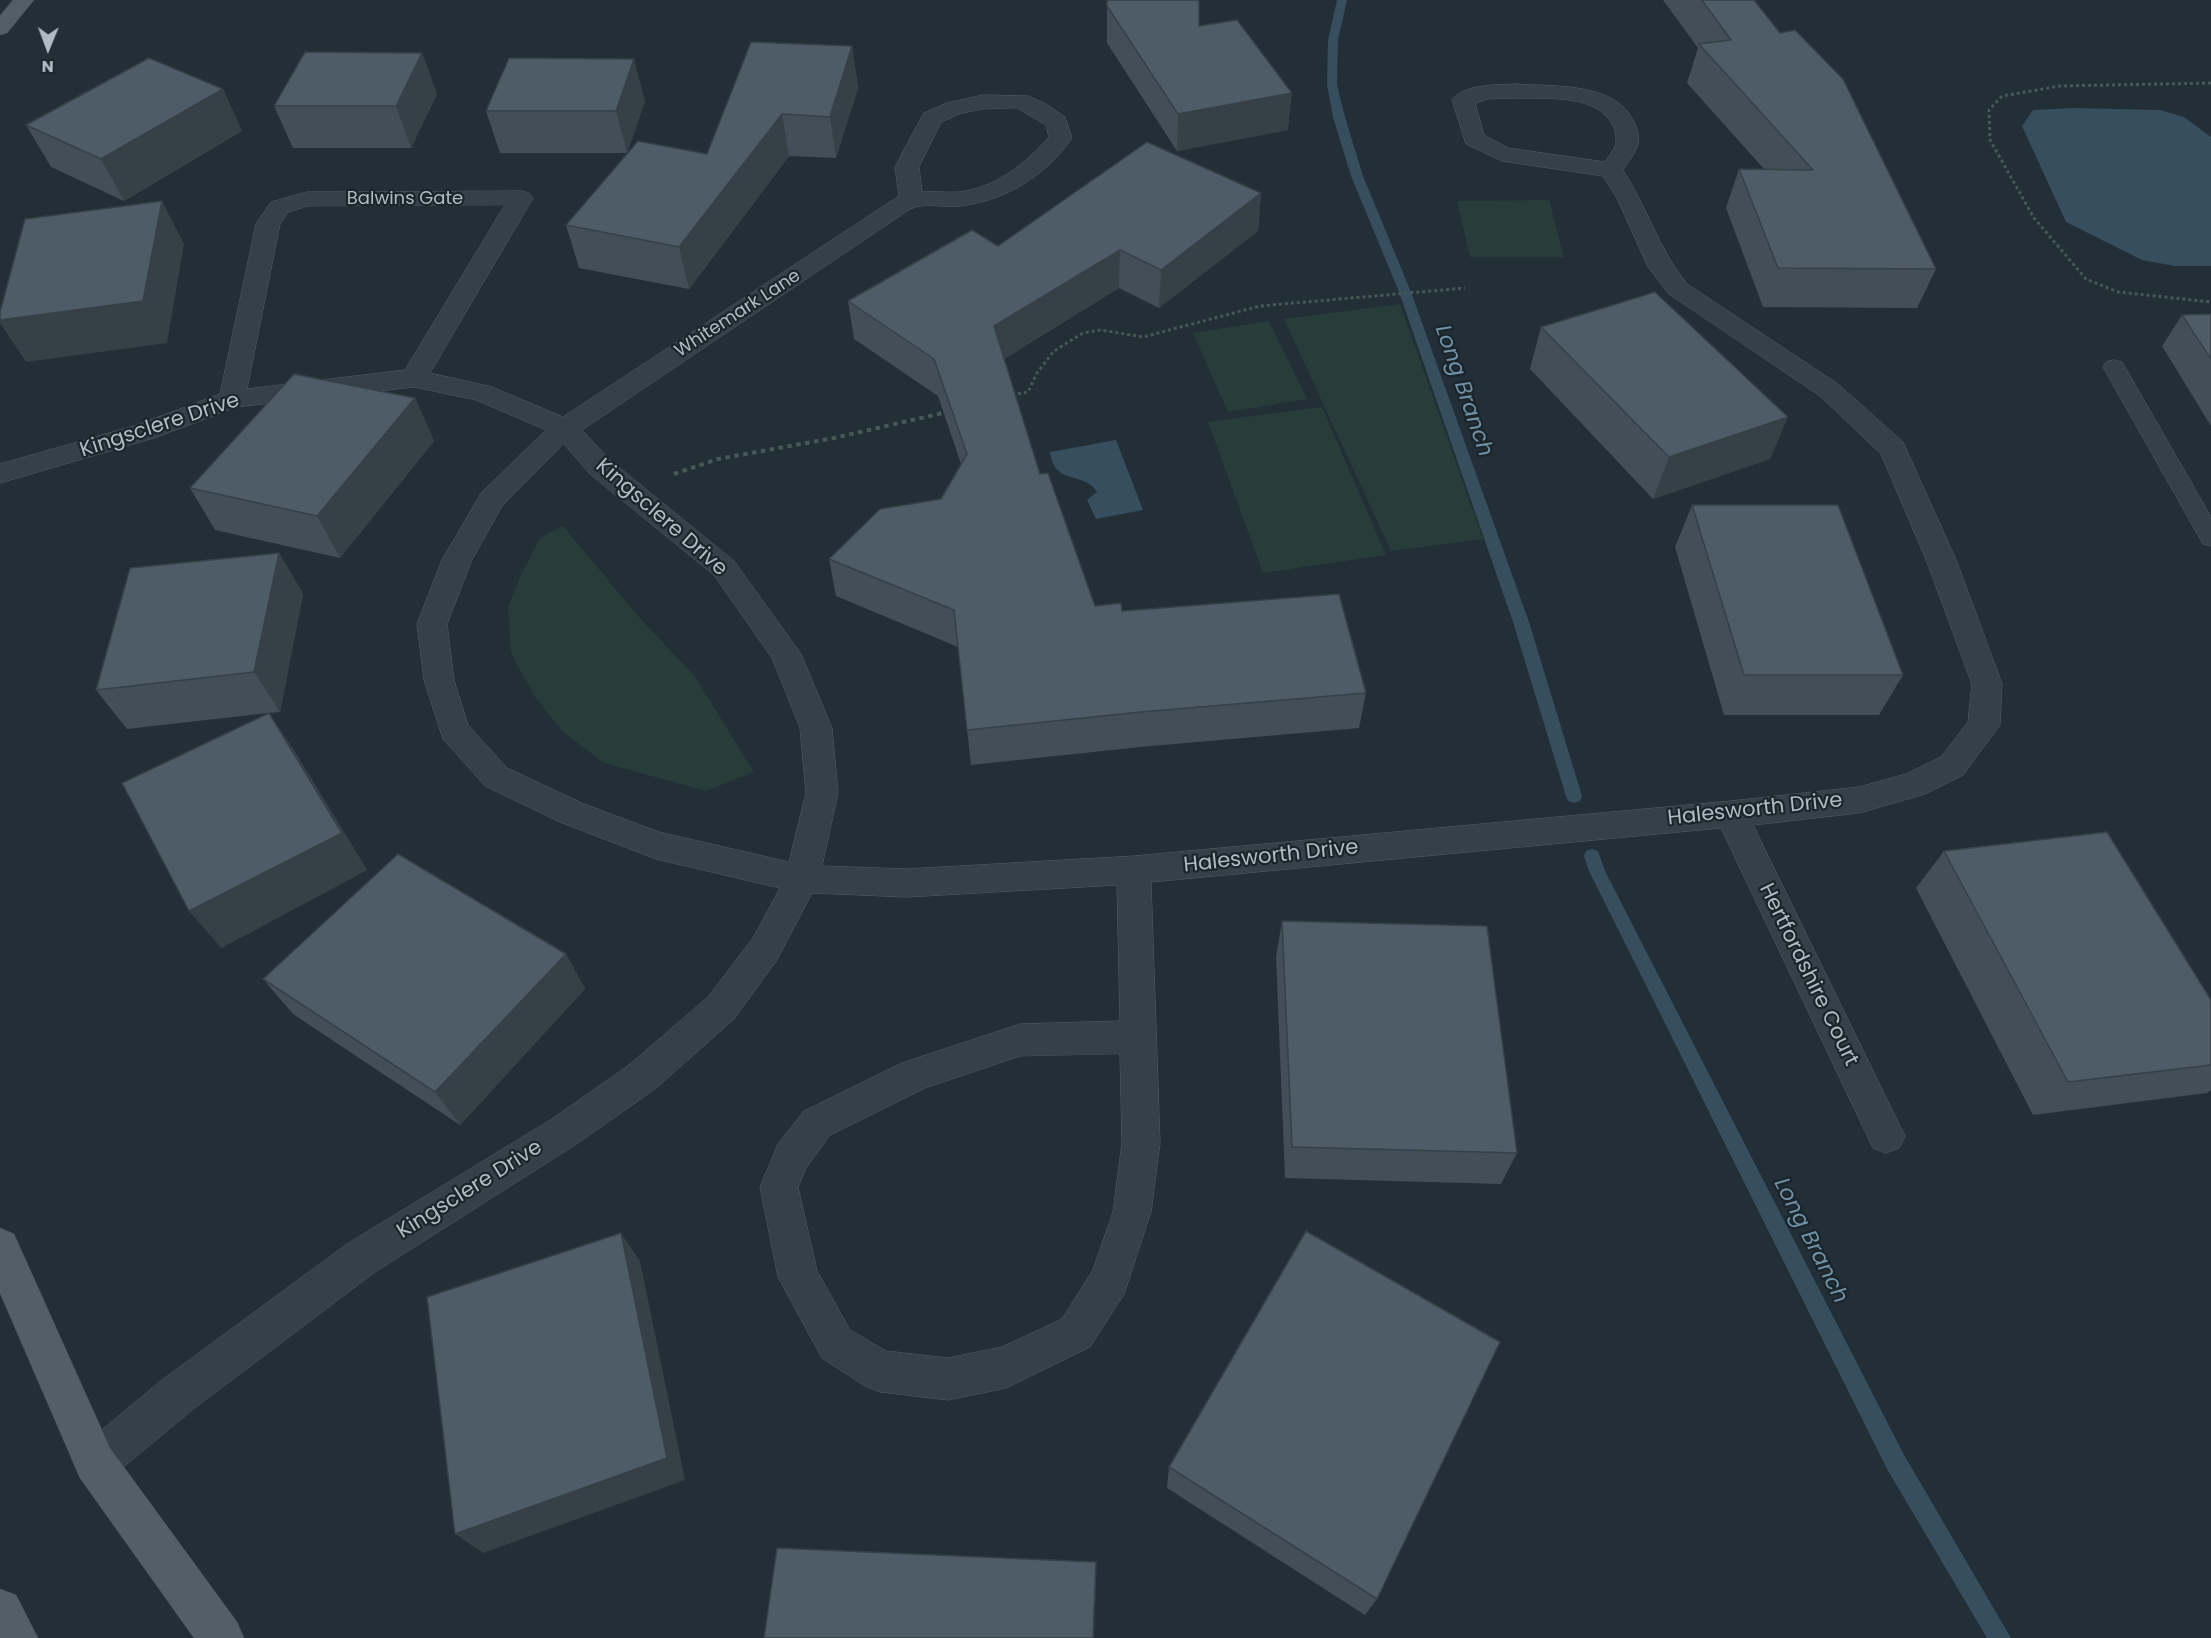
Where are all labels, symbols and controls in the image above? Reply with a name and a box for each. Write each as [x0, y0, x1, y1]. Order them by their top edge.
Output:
north arrow [18, 18, 78, 78]
text: N [41, 55, 54, 78]
street label: Balwins Gate [347, 188, 463, 210]
street label: Whitemark Lane [671, 265, 805, 363]
water label: Long Branch [1428, 322, 1498, 460]
street label: Kingsclere Drive [77, 388, 243, 464]
street label: Kingsclere Drive [590, 454, 732, 582]
street label: Halesworth Drive [1666, 788, 1844, 832]
street label: Halesworth Drive [1182, 835, 1360, 879]
street label: Hertfordshire Court [1753, 880, 1863, 1070]
street label: Kingsclere Drive [393, 1135, 547, 1245]
water label: Long Branch [1767, 1174, 1853, 1308]

